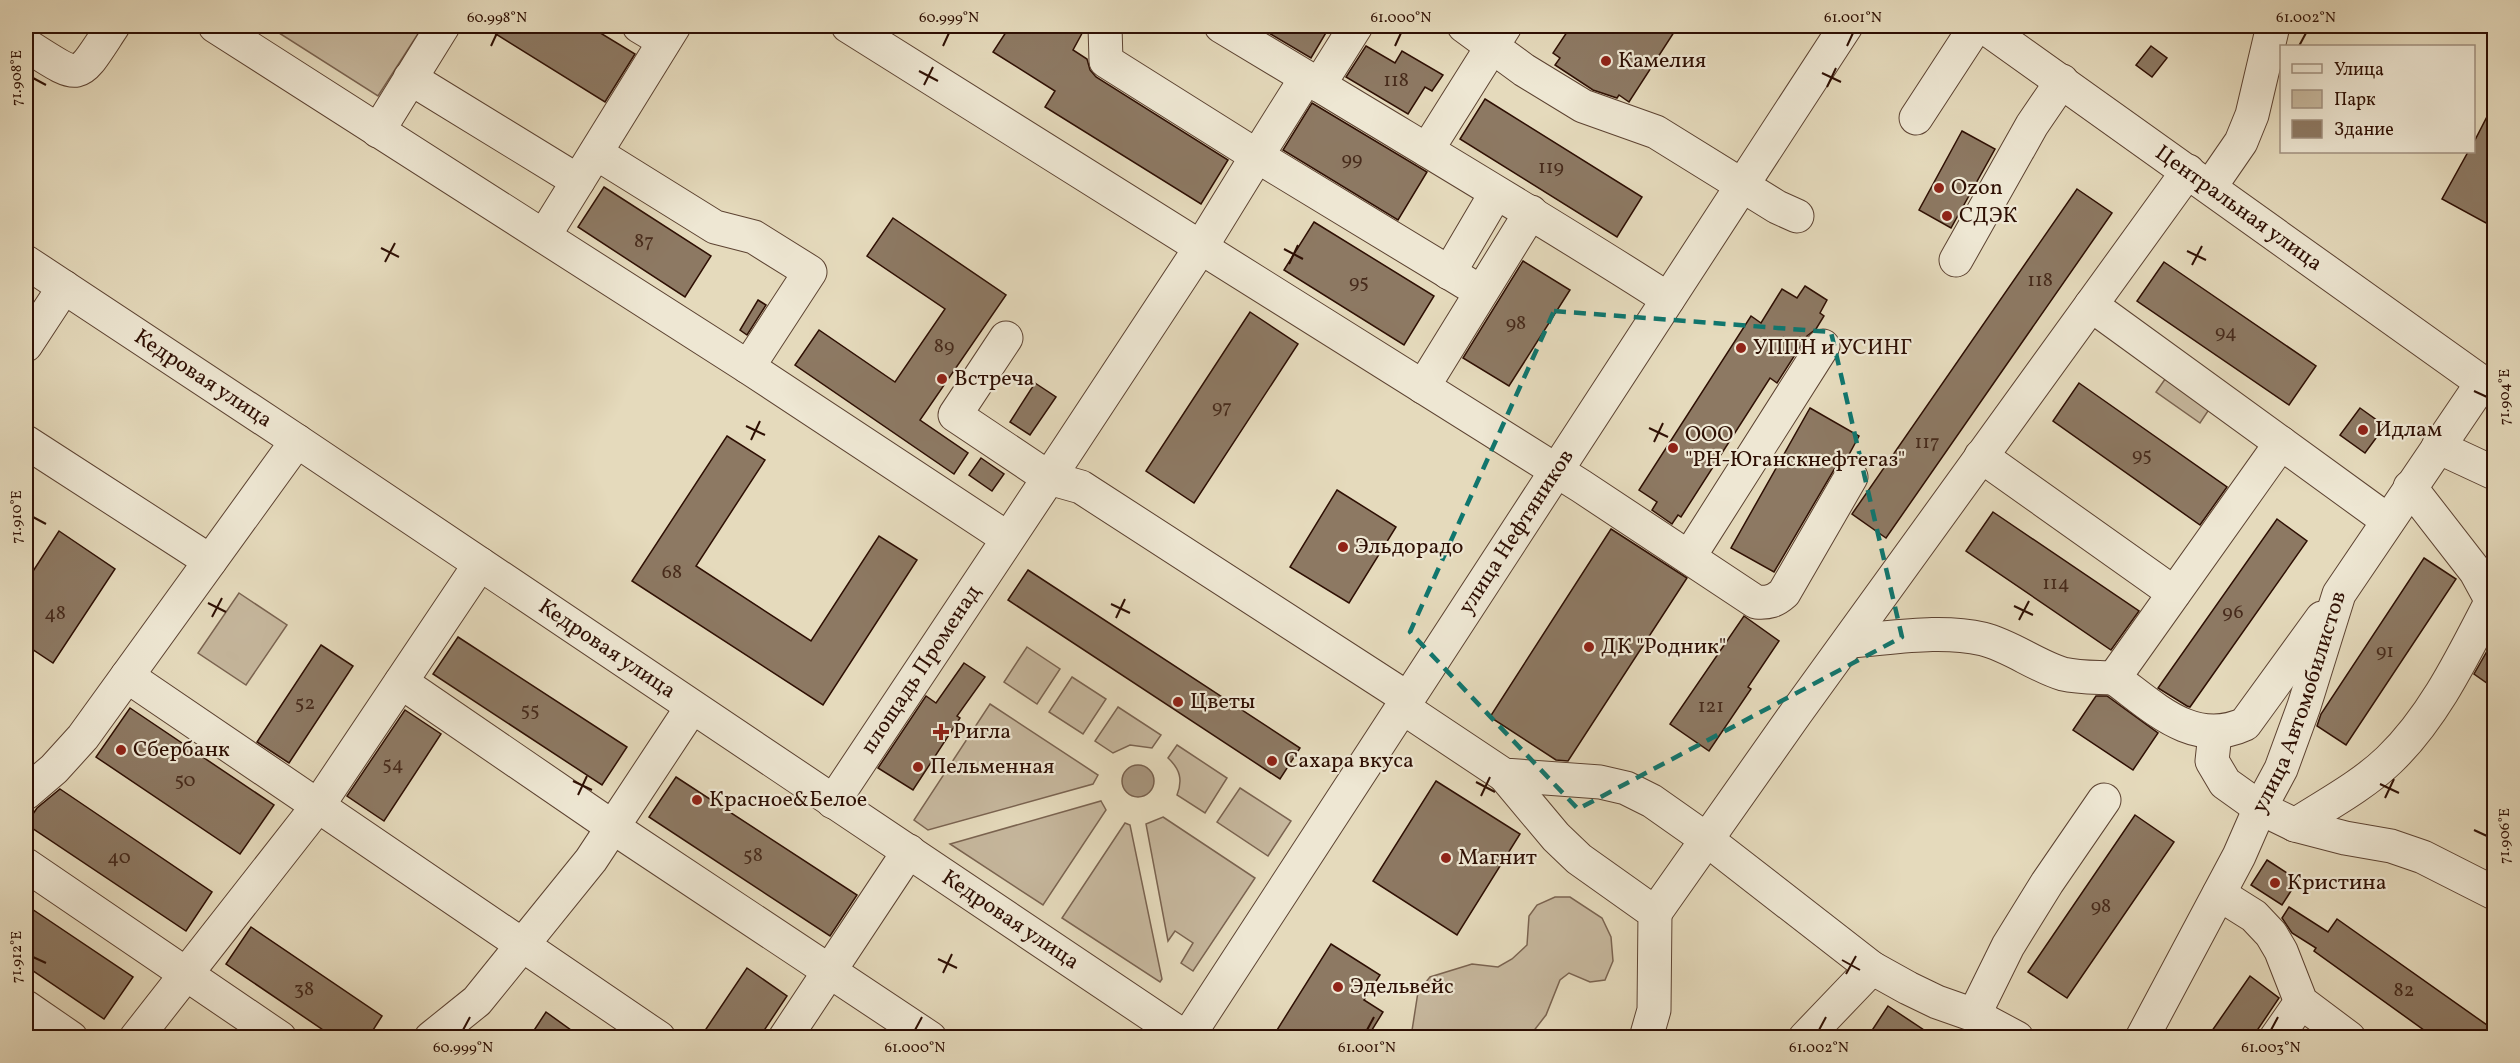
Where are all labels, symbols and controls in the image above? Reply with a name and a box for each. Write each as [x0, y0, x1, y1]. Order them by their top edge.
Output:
text: 60.998°N [467, 8, 527, 29]
text: 60.999°N [919, 8, 979, 29]
text: 61.000°N [1370, 8, 1432, 29]
text: 61.001°N [1824, 8, 1882, 29]
text: 61.002°N [2276, 8, 2336, 29]
legend [2280, 45, 2475, 153]
place label: Камелия [1618, 46, 1706, 77]
text: 71.908°E [7, 50, 28, 106]
marker: Камелия [1599, 54, 1613, 68]
text: Улица [2334, 58, 2384, 83]
house number: 118 [1383, 67, 1409, 95]
text: Парк [2334, 88, 2376, 113]
text: Здание [2334, 118, 2394, 143]
street label: Центральная улица [2148, 138, 2329, 279]
house number: 99 [1342, 146, 1362, 174]
house number: 119 [1538, 154, 1564, 182]
place label: Ozon [1951, 173, 2003, 204]
marker: Ozon [1932, 181, 1946, 195]
place label: СДЭК [1959, 201, 2017, 232]
marker: СДЭК [1940, 209, 1954, 223]
house number: 87 [634, 228, 654, 256]
house number: 118 [2027, 267, 2053, 295]
house number: 95 [1349, 269, 1369, 297]
house number: 98 [1506, 310, 1526, 338]
house number: 94 [2215, 319, 2237, 347]
street label: Кедровая улица [128, 322, 278, 436]
house number: 89 [934, 333, 954, 361]
place label: УППН и УСИНГ [1753, 333, 1912, 364]
marker: УППН и УСИНГ [1734, 341, 1748, 355]
place label: Встреча [954, 364, 1035, 395]
text: 71.904°E [2495, 369, 2516, 425]
marker: Встреча [935, 372, 949, 386]
house number: 97 [1212, 394, 1232, 422]
place label: Идлам [2375, 415, 2442, 446]
place label: ООО "РН-Юганскнефтегаз" [1685, 420, 1905, 476]
marker: Идлам [2356, 423, 2370, 437]
house number: 117 [1914, 429, 1940, 457]
marker: ООО "РН-Юганскнефтегаз" [1666, 441, 1680, 455]
house number: 95 [2132, 442, 2152, 470]
street label: улица Нефтяников [1451, 443, 1582, 621]
text: 71.910°E [7, 490, 28, 544]
place label: Эльдорадо [1355, 532, 1464, 563]
marker: Эльдорадо [1336, 540, 1350, 554]
house number: 68 [662, 559, 682, 587]
house number: 114 [2042, 570, 2070, 598]
street label: площадь Променад [854, 578, 989, 760]
street label: улица Автомобилистов [2244, 587, 2354, 819]
street label: Кедровая улица [532, 592, 682, 707]
house number: 96 [2222, 599, 2244, 627]
house number: 48 [44, 600, 66, 628]
place label: ДК "Родник" [1601, 632, 1726, 663]
house number: 91 [2376, 638, 2394, 666]
marker: ДК "Родник" [1582, 640, 1596, 654]
place label: Цветы [1190, 687, 1255, 718]
house number: 52 [295, 690, 315, 718]
house number: 121 [1698, 693, 1724, 721]
marker: Цветы [1171, 695, 1185, 709]
house number: 55 [520, 697, 540, 725]
place label: Ригла [953, 717, 1011, 748]
marker: Ригла [934, 725, 948, 739]
place label: Сбербанк [133, 735, 230, 766]
marker: Сбербанк [114, 743, 128, 757]
place label: Сахара вкуса [1284, 746, 1414, 777]
house number: 54 [382, 751, 404, 779]
place label: Пельменная [930, 752, 1055, 783]
marker: Сахара вкуса [1265, 754, 1279, 768]
marker: Пельменная [911, 760, 925, 774]
house number: 50 [174, 767, 196, 795]
place label: Красное&Белое [709, 785, 867, 816]
marker: Красное&Белое [690, 793, 704, 807]
text: 71.906°E [2495, 808, 2516, 864]
house number: 58 [743, 842, 763, 870]
place label: Магнит [1458, 843, 1537, 874]
house number: 40 [107, 844, 131, 872]
marker: Магнит [1439, 851, 1453, 865]
street label: Кедровая улица [935, 863, 1085, 977]
place label: Кристина [2287, 868, 2387, 899]
marker: Кристина [2268, 876, 2282, 890]
house number: 98 [2091, 893, 2111, 921]
text: 71.912°E [7, 931, 28, 983]
place label: Эдельвейс [1350, 972, 1454, 1003]
house number: 38 [294, 976, 314, 1004]
house number: 82 [2394, 977, 2414, 1005]
marker: Эдельвейс [1331, 980, 1345, 994]
text: 60.999°N [433, 1038, 493, 1059]
text: 61.000°N [884, 1038, 946, 1059]
text: 61.001°N [1338, 1038, 1396, 1059]
text: 61.002°N [1789, 1038, 1849, 1059]
text: 61.003°N [2241, 1038, 2301, 1059]

